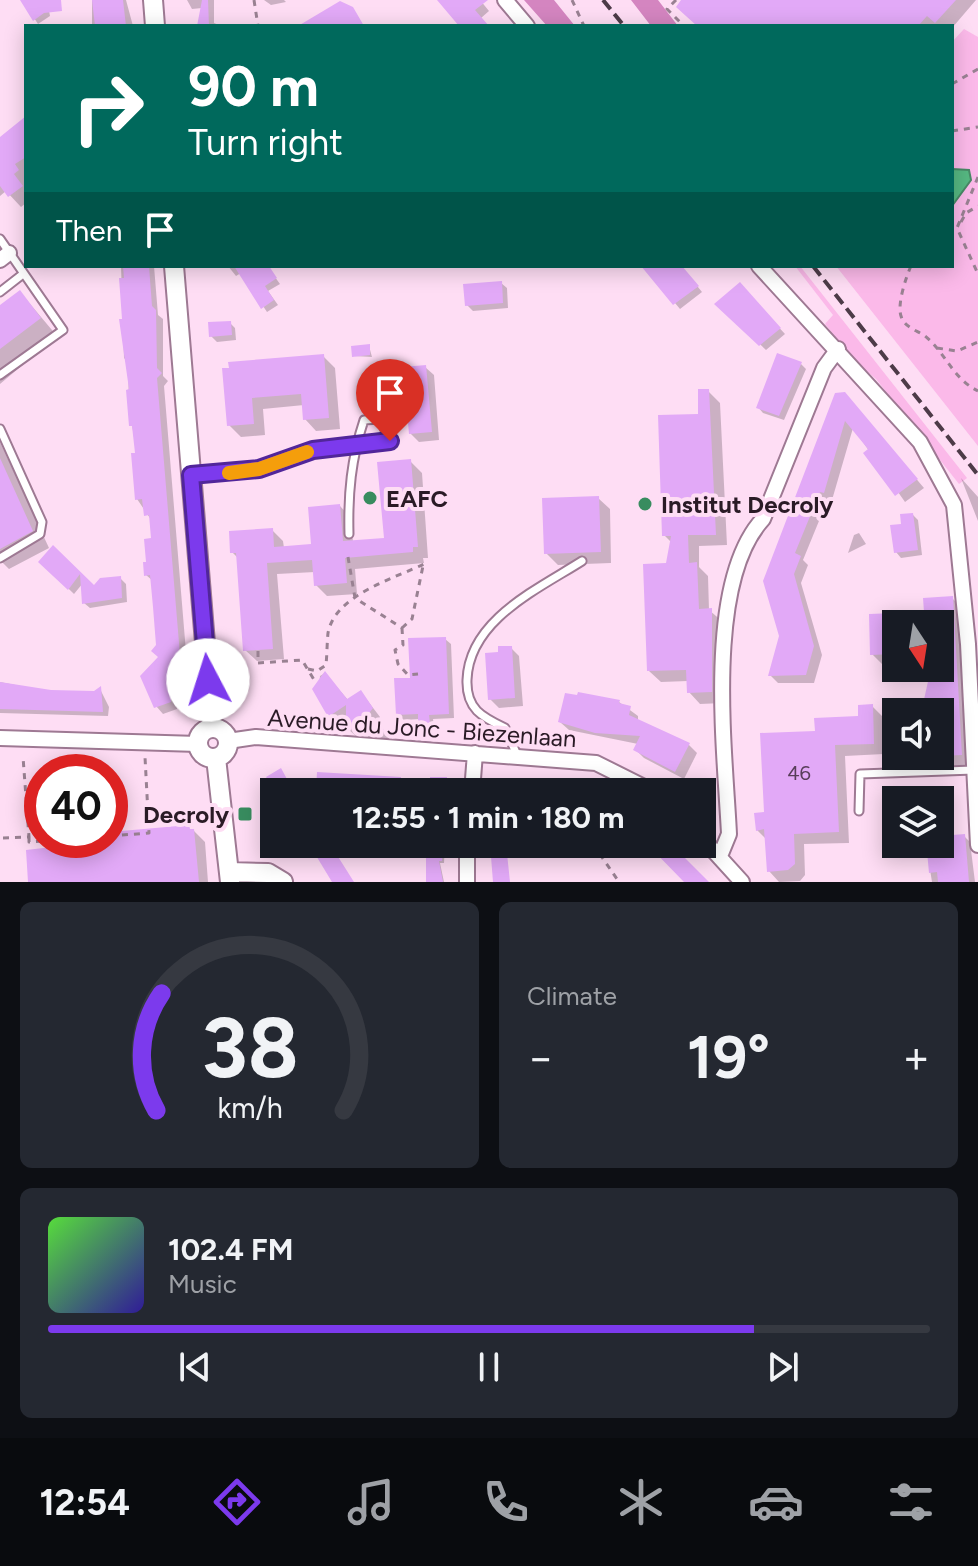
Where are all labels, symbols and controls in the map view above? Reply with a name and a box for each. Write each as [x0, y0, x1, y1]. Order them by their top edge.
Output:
text: 90 m [188, 53, 319, 120]
icon: right [56, 56, 160, 160]
text: Turn right [188, 121, 343, 164]
icon: arrive [138, 208, 182, 252]
text: Then [56, 212, 122, 249]
pin [356, 359, 424, 441]
icon: arrive [368, 371, 412, 415]
place label: EAFC [386, 484, 448, 513]
marker: EAFC [361, 489, 379, 507]
place label: Institut Decroly [661, 490, 833, 519]
marker: Institut Decroly [636, 495, 654, 513]
north arrow [882, 610, 954, 682]
map controls [882, 610, 954, 858]
position arrow [166, 638, 250, 722]
button: sound [882, 698, 954, 770]
street label: Avenue du Jonc - Biezenlaan [266, 703, 578, 753]
speed limit sign: 40 [24, 754, 128, 858]
house number: 46 [787, 761, 811, 785]
button: layers [882, 786, 954, 858]
text: 12:55 · 1 min · 180 m [352, 799, 624, 836]
place label: Decroly [143, 800, 229, 829]
marker: Decroly [236, 805, 254, 823]
text: Climate [527, 980, 617, 1012]
text: 38 [201, 998, 298, 1098]
text: 19° [687, 1021, 770, 1093]
text: − [527, 1031, 554, 1084]
text: + [903, 1031, 930, 1084]
text: km/h [217, 1091, 282, 1125]
text: 102.4 FM [168, 1231, 293, 1268]
text: Music [168, 1268, 237, 1300]
icon: previous [173, 1345, 217, 1389]
icon: pause [467, 1345, 511, 1389]
icon: next [761, 1345, 805, 1389]
icon: directions [209, 1474, 265, 1530]
icon: music [343, 1474, 399, 1530]
icon: phone [478, 1474, 534, 1530]
icon: climate [613, 1474, 669, 1530]
icon: car [748, 1474, 804, 1530]
icon: filters [883, 1474, 939, 1530]
text: 12:54 [39, 1481, 130, 1524]

